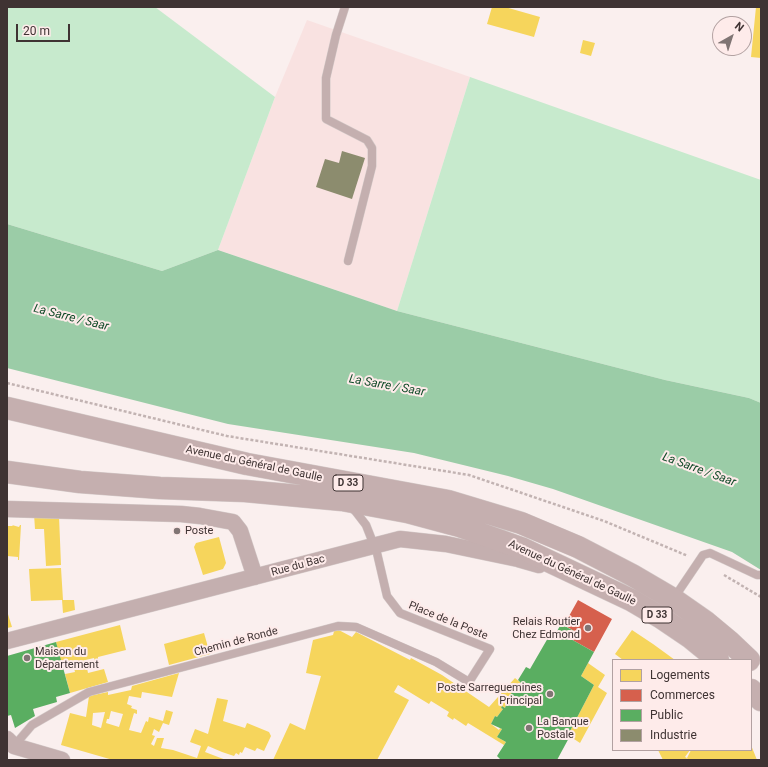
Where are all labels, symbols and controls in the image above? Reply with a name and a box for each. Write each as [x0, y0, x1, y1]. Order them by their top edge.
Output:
scale bar [18, 16, 72, 42]
north arrow [712, 16, 752, 56]
text: N [732, 20, 746, 35]
text: 20 m [23, 24, 50, 38]
water label: La Sarre / Saar [32, 302, 110, 334]
water label: La Sarre / Saar [348, 372, 426, 400]
street label: Avenue du Général de Gaulle [184, 443, 324, 485]
water label: La Sarre / Saar [660, 450, 738, 490]
road number: D 33 [333, 475, 363, 491]
place label: Poste [185, 524, 213, 538]
marker: Poste [172, 526, 182, 536]
street label: Avenue du Général de Gaulle [506, 538, 638, 608]
street label: Rue du Bac [270, 553, 326, 579]
street label: Place de la Poste [406, 599, 490, 643]
road number: D 33 [642, 607, 672, 623]
place label: Relais Routier Chez Edmond [512, 615, 580, 641]
marker: Relais Routier Chez Edmond [583, 623, 593, 633]
street label: Chemin de Ronde [193, 624, 279, 660]
place label: Maison du Département [35, 645, 99, 671]
marker: Maison du Département [22, 653, 32, 663]
legend [612, 659, 752, 751]
text: Logements [650, 668, 710, 682]
place label: Poste Sarreguemines Principal [437, 681, 542, 707]
text: Commerces [650, 688, 715, 702]
marker: Poste Sarreguemines Principal [545, 689, 555, 699]
text: Public [650, 708, 683, 722]
place label: La Banque Postale [537, 715, 589, 741]
marker: La Banque Postale [524, 723, 534, 733]
text: Industrie [650, 728, 697, 742]

